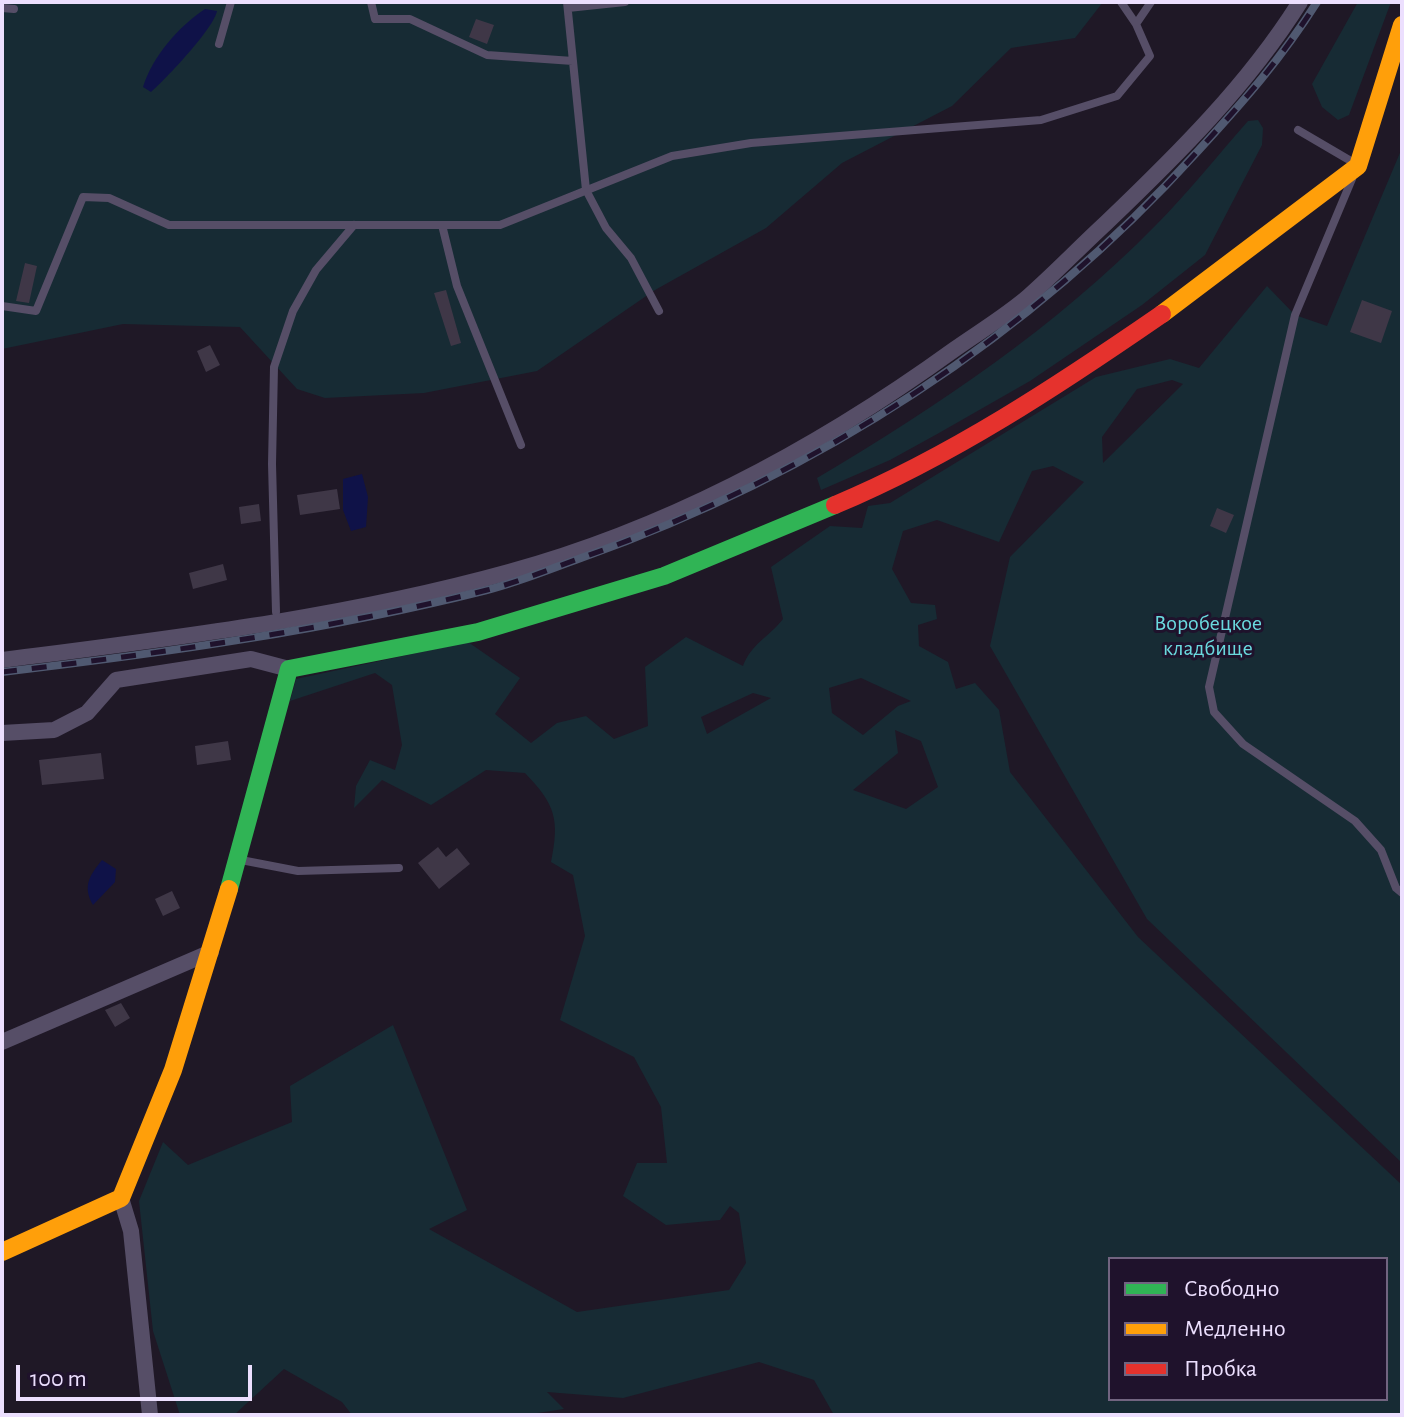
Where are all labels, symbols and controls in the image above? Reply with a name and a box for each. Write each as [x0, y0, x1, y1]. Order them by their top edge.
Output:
park label: Воробецкое кладбище [1154, 610, 1262, 662]
legend [1108, 1257, 1388, 1401]
text: Свободно [1184, 1277, 1279, 1301]
text: Медленно [1184, 1317, 1286, 1341]
scale bar [20, 1349, 256, 1399]
text: Пробка [1184, 1357, 1257, 1381]
text: 100 m [30, 1367, 87, 1391]

